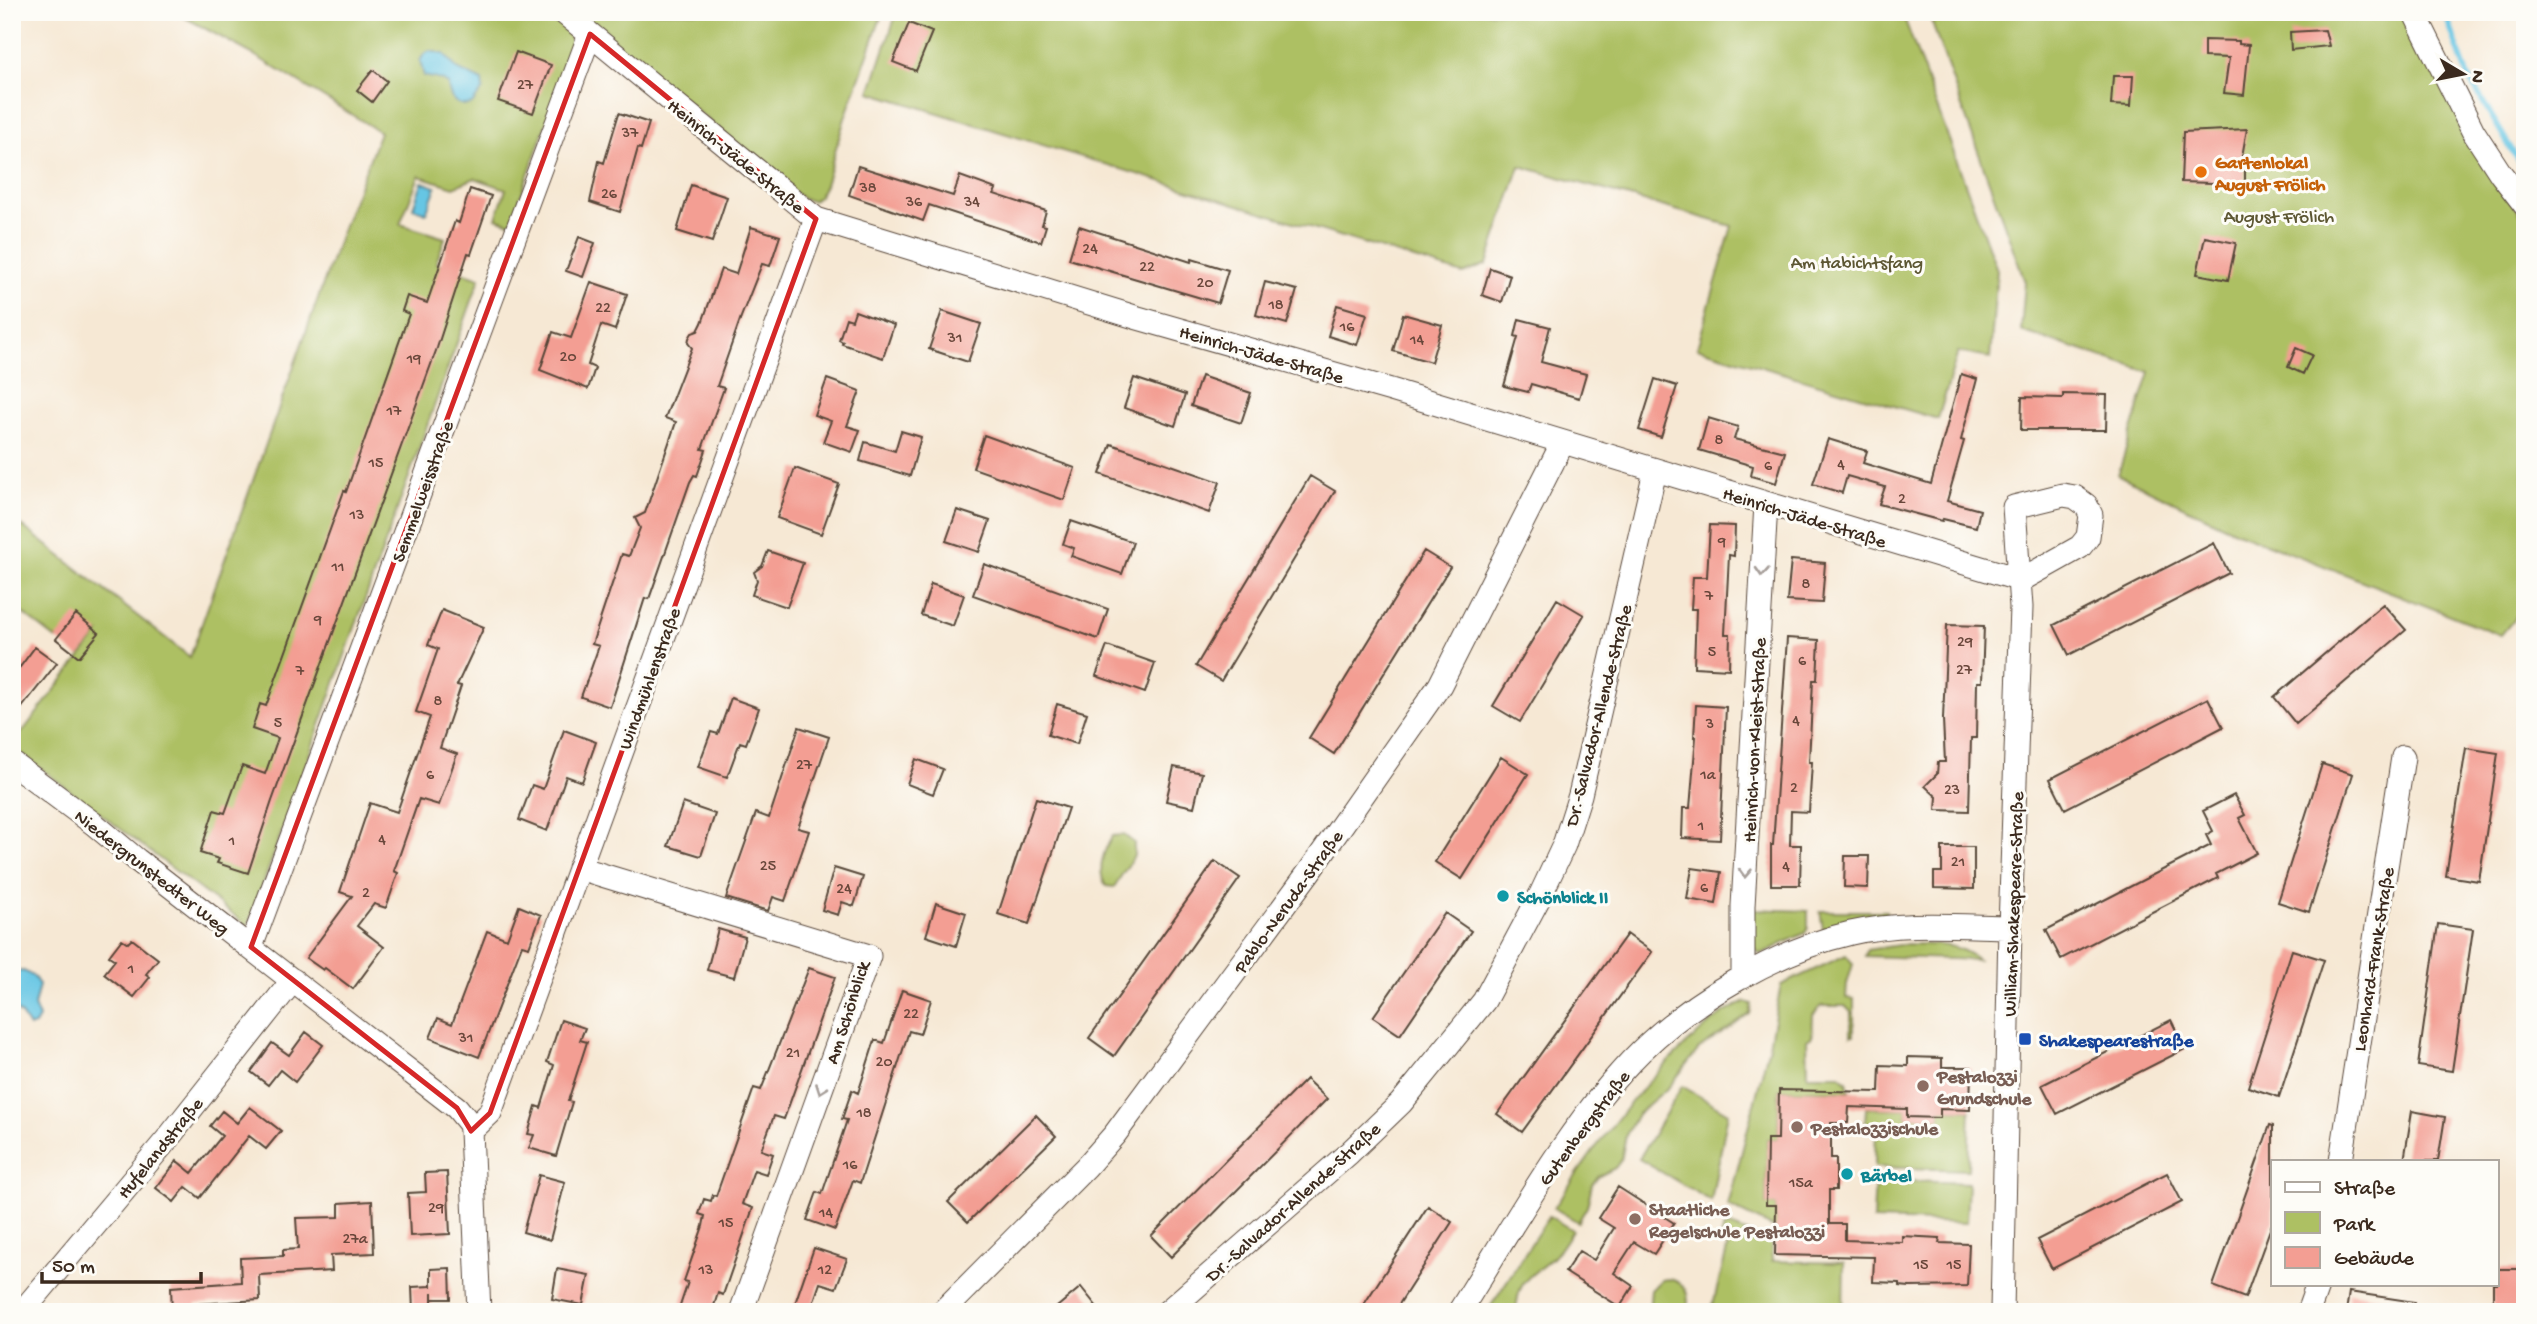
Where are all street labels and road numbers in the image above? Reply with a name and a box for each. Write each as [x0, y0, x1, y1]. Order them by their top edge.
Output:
street label: Heinrich-Jäde-Straße [662, 95, 808, 220]
street label: Heinrich-Jäde-Straße [1176, 322, 1346, 391]
street label: Semmelweisstraße [388, 418, 461, 566]
street label: Heinrich-Jäde-Straße [1719, 483, 1889, 555]
street label: Dr.-Salvador-Allende-Straße [1561, 602, 1639, 831]
street label: Windmühlenstraße [615, 605, 688, 753]
street label: Heinrich-von-Kleist-Straße [1740, 637, 1773, 843]
street label: William-Shakespeare-Straße [2000, 791, 2031, 1017]
street label: Niedergrunstedter Weg [69, 806, 233, 942]
street label: Pablo-Neruda-Straße [1229, 827, 1350, 980]
street label: Leonhard-Frank-Straße [2350, 866, 2401, 1053]
street label: Am Schönblick [822, 957, 877, 1067]
street label: Gutenbergstraße [1535, 1067, 1637, 1191]
street label: Hufelandstraße [114, 1094, 210, 1204]
street label: Dr.-Salvador-Allende-Straße [1201, 1119, 1387, 1290]

